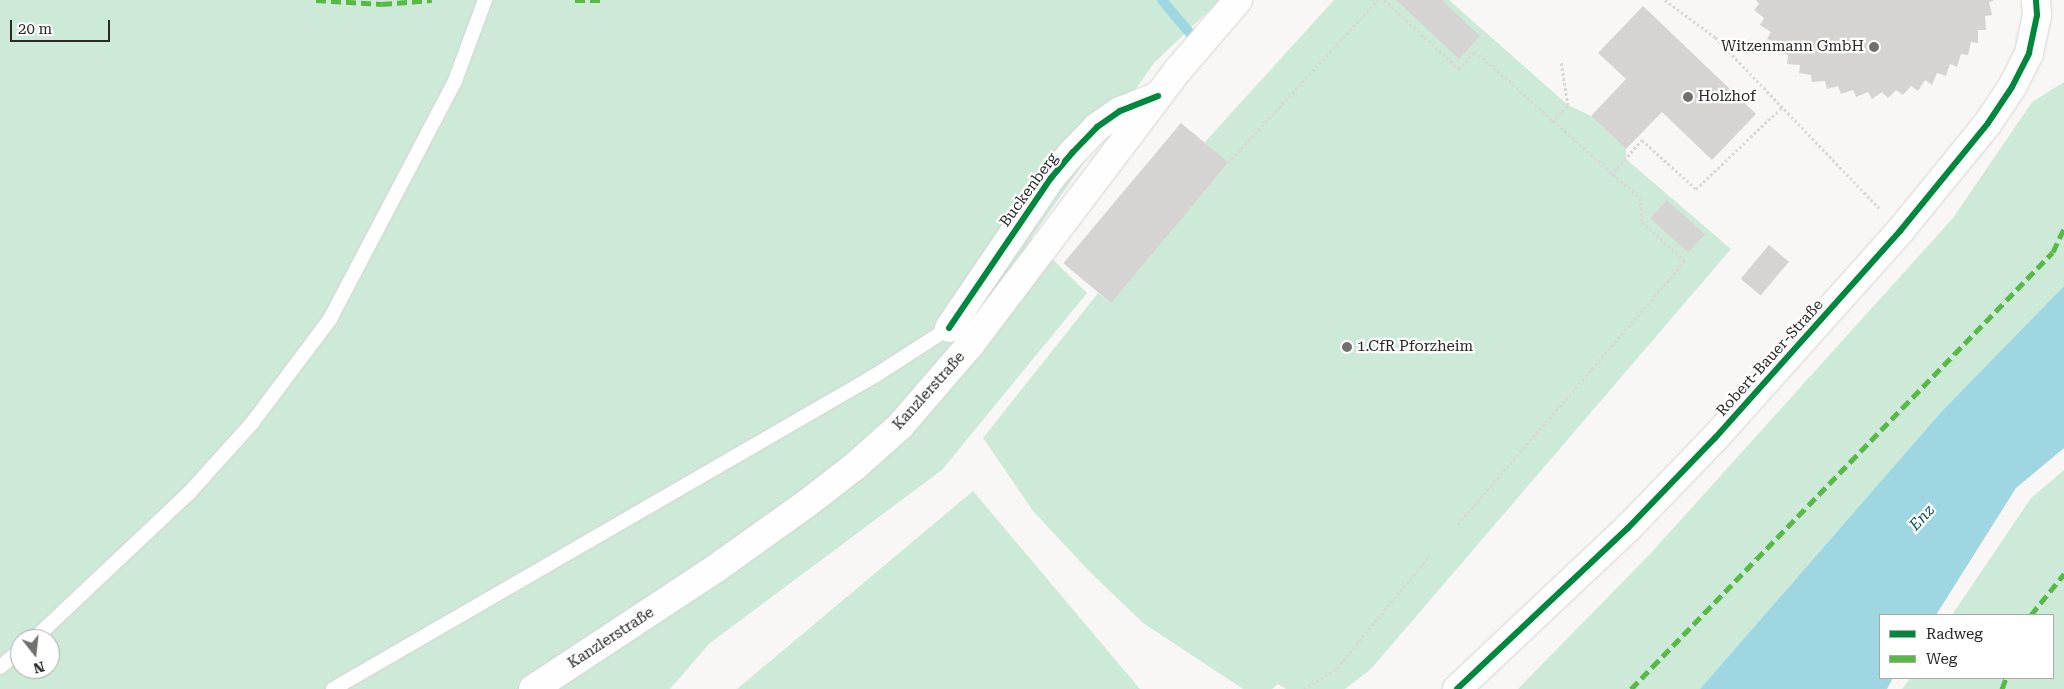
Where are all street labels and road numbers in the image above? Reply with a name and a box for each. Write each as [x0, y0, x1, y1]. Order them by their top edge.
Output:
street label: Buckenberg [996, 150, 1062, 230]
street label: Robert-Bauer-Straße [1713, 296, 1827, 420]
street label: Kanzlerstraße [889, 348, 969, 434]
street label: Kanzlerstraße [565, 603, 657, 673]

